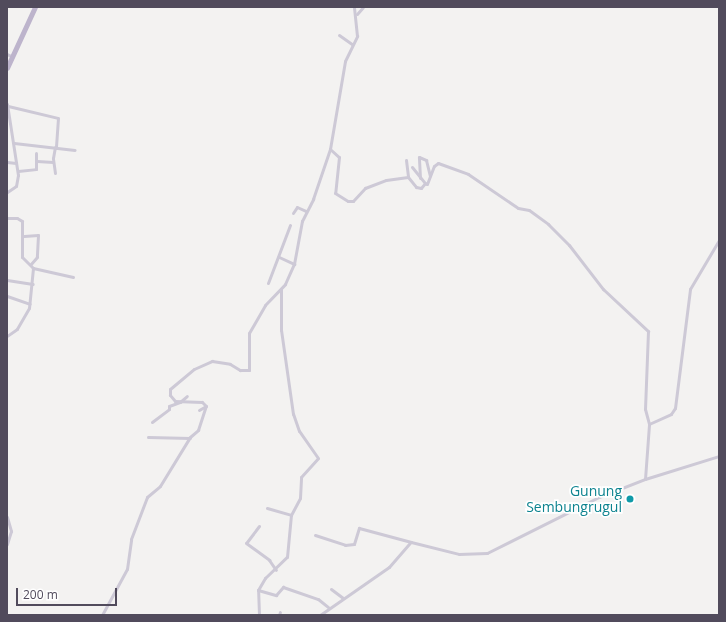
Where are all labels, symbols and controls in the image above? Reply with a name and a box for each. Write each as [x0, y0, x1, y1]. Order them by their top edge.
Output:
place label: Gunung Sembungrugul [526, 483, 622, 516]
marker: Gunung Sembungrugul [625, 494, 635, 504]
scale bar [18, 580, 119, 606]
text: 200 m [23, 586, 58, 603]

